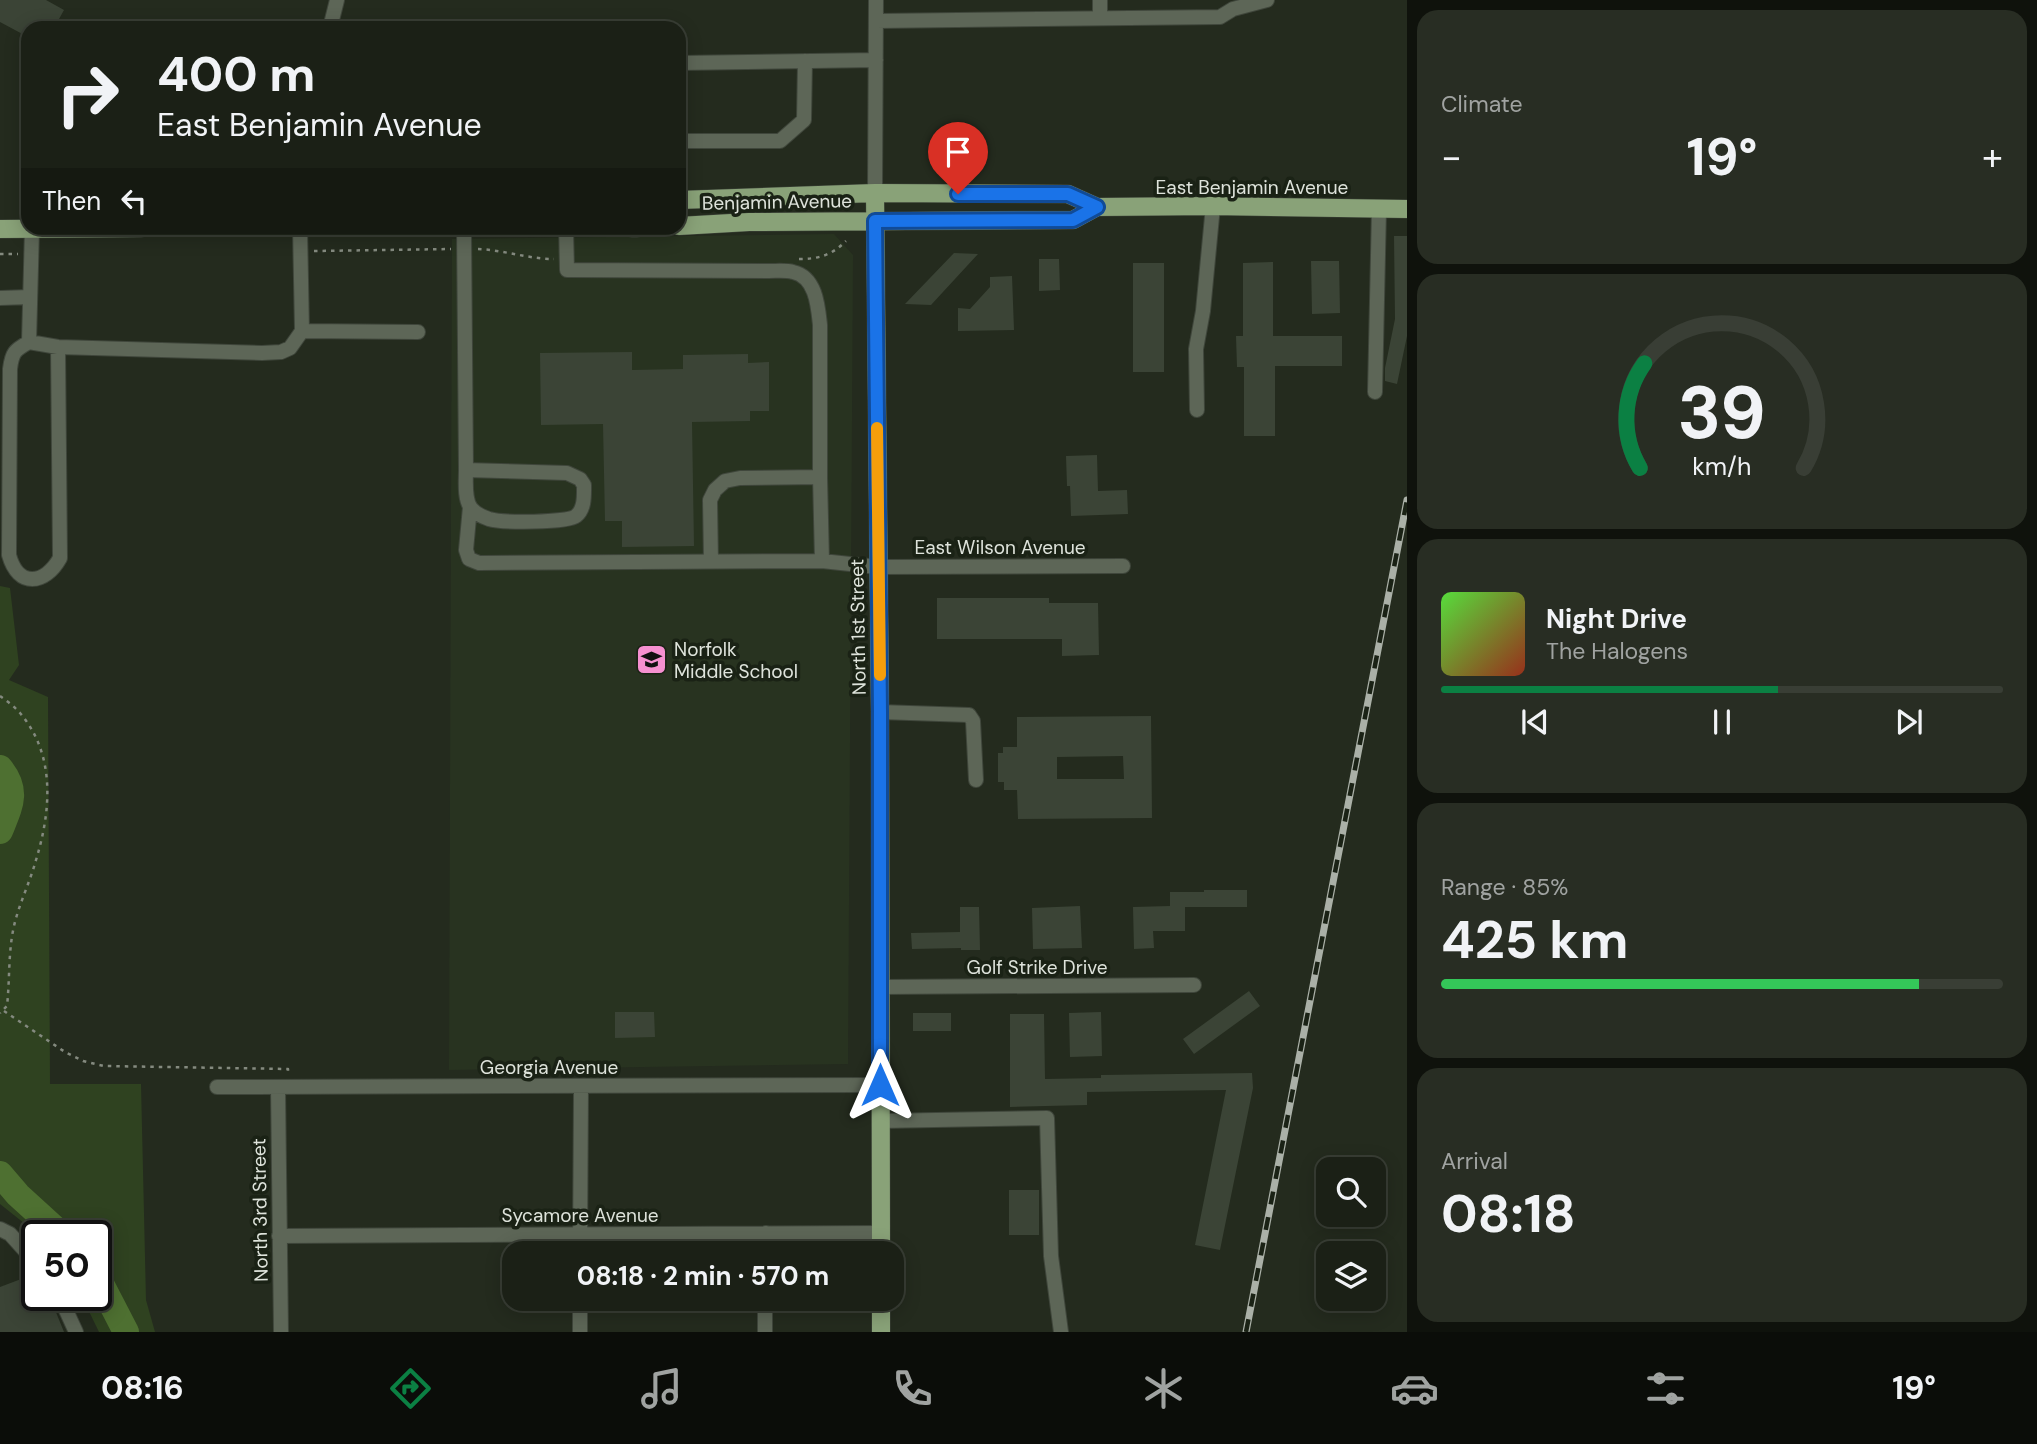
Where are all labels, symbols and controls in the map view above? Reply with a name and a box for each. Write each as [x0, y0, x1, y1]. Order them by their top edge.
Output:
text: 400 m [157, 42, 315, 106]
icon: right [42, 49, 133, 140]
text: Climate [1441, 89, 1523, 119]
text: East Benjamin Avenue [157, 104, 482, 146]
pin [928, 122, 988, 194]
text: 19° [1687, 123, 1757, 191]
text: − [1441, 132, 1462, 182]
text: + [1982, 132, 2003, 182]
icon: arrive [939, 133, 977, 171]
street label: East Benjamin Avenue [1156, 175, 1348, 200]
icon: left [115, 182, 153, 220]
text: Then [42, 184, 101, 218]
street label: Benjamin Avenue [702, 188, 852, 216]
text: 39 [1678, 366, 1766, 461]
text: km/h [1692, 449, 1752, 482]
street label: East Wilson Avenue [914, 535, 1086, 560]
street label: North 1st Street [844, 559, 872, 695]
text: Night Drive [1546, 602, 1687, 636]
text: The Halogens [1546, 636, 1688, 666]
place label: Norfolk Middle School [674, 637, 798, 684]
school or university icon: Norfolk Middle School [634, 643, 668, 677]
icon: previous [1516, 703, 1554, 741]
icon: pause [1703, 703, 1741, 741]
icon: next [1890, 703, 1928, 741]
text: Range · 85% [1441, 872, 1568, 902]
text: 425 km [1441, 906, 1628, 974]
street label: Golf Strike Drive [966, 955, 1108, 980]
position arrow [843, 1048, 917, 1122]
street label: Georgia Avenue [480, 1055, 618, 1080]
street label: North 3rd Street [246, 1138, 274, 1282]
text: Arrival [1441, 1146, 1508, 1176]
map controls [1316, 1157, 1386, 1311]
button: search [1316, 1157, 1386, 1227]
text: 08:18 [1441, 1180, 1576, 1248]
street label: Sycamore Avenue [501, 1203, 659, 1228]
speed limit sign: 50 [21, 1220, 112, 1311]
button: layers [1316, 1241, 1386, 1311]
text: 08:18 · 2 min · 570 m [577, 1259, 829, 1293]
icon: directions [386, 1364, 435, 1413]
icon: music [637, 1364, 686, 1413]
icon: phone [888, 1364, 937, 1413]
icon: climate [1139, 1364, 1188, 1413]
icon: car [1390, 1364, 1439, 1413]
icon: filters [1641, 1364, 1690, 1413]
text: 08:16 [101, 1367, 184, 1409]
text: 19° [1892, 1367, 1936, 1409]

